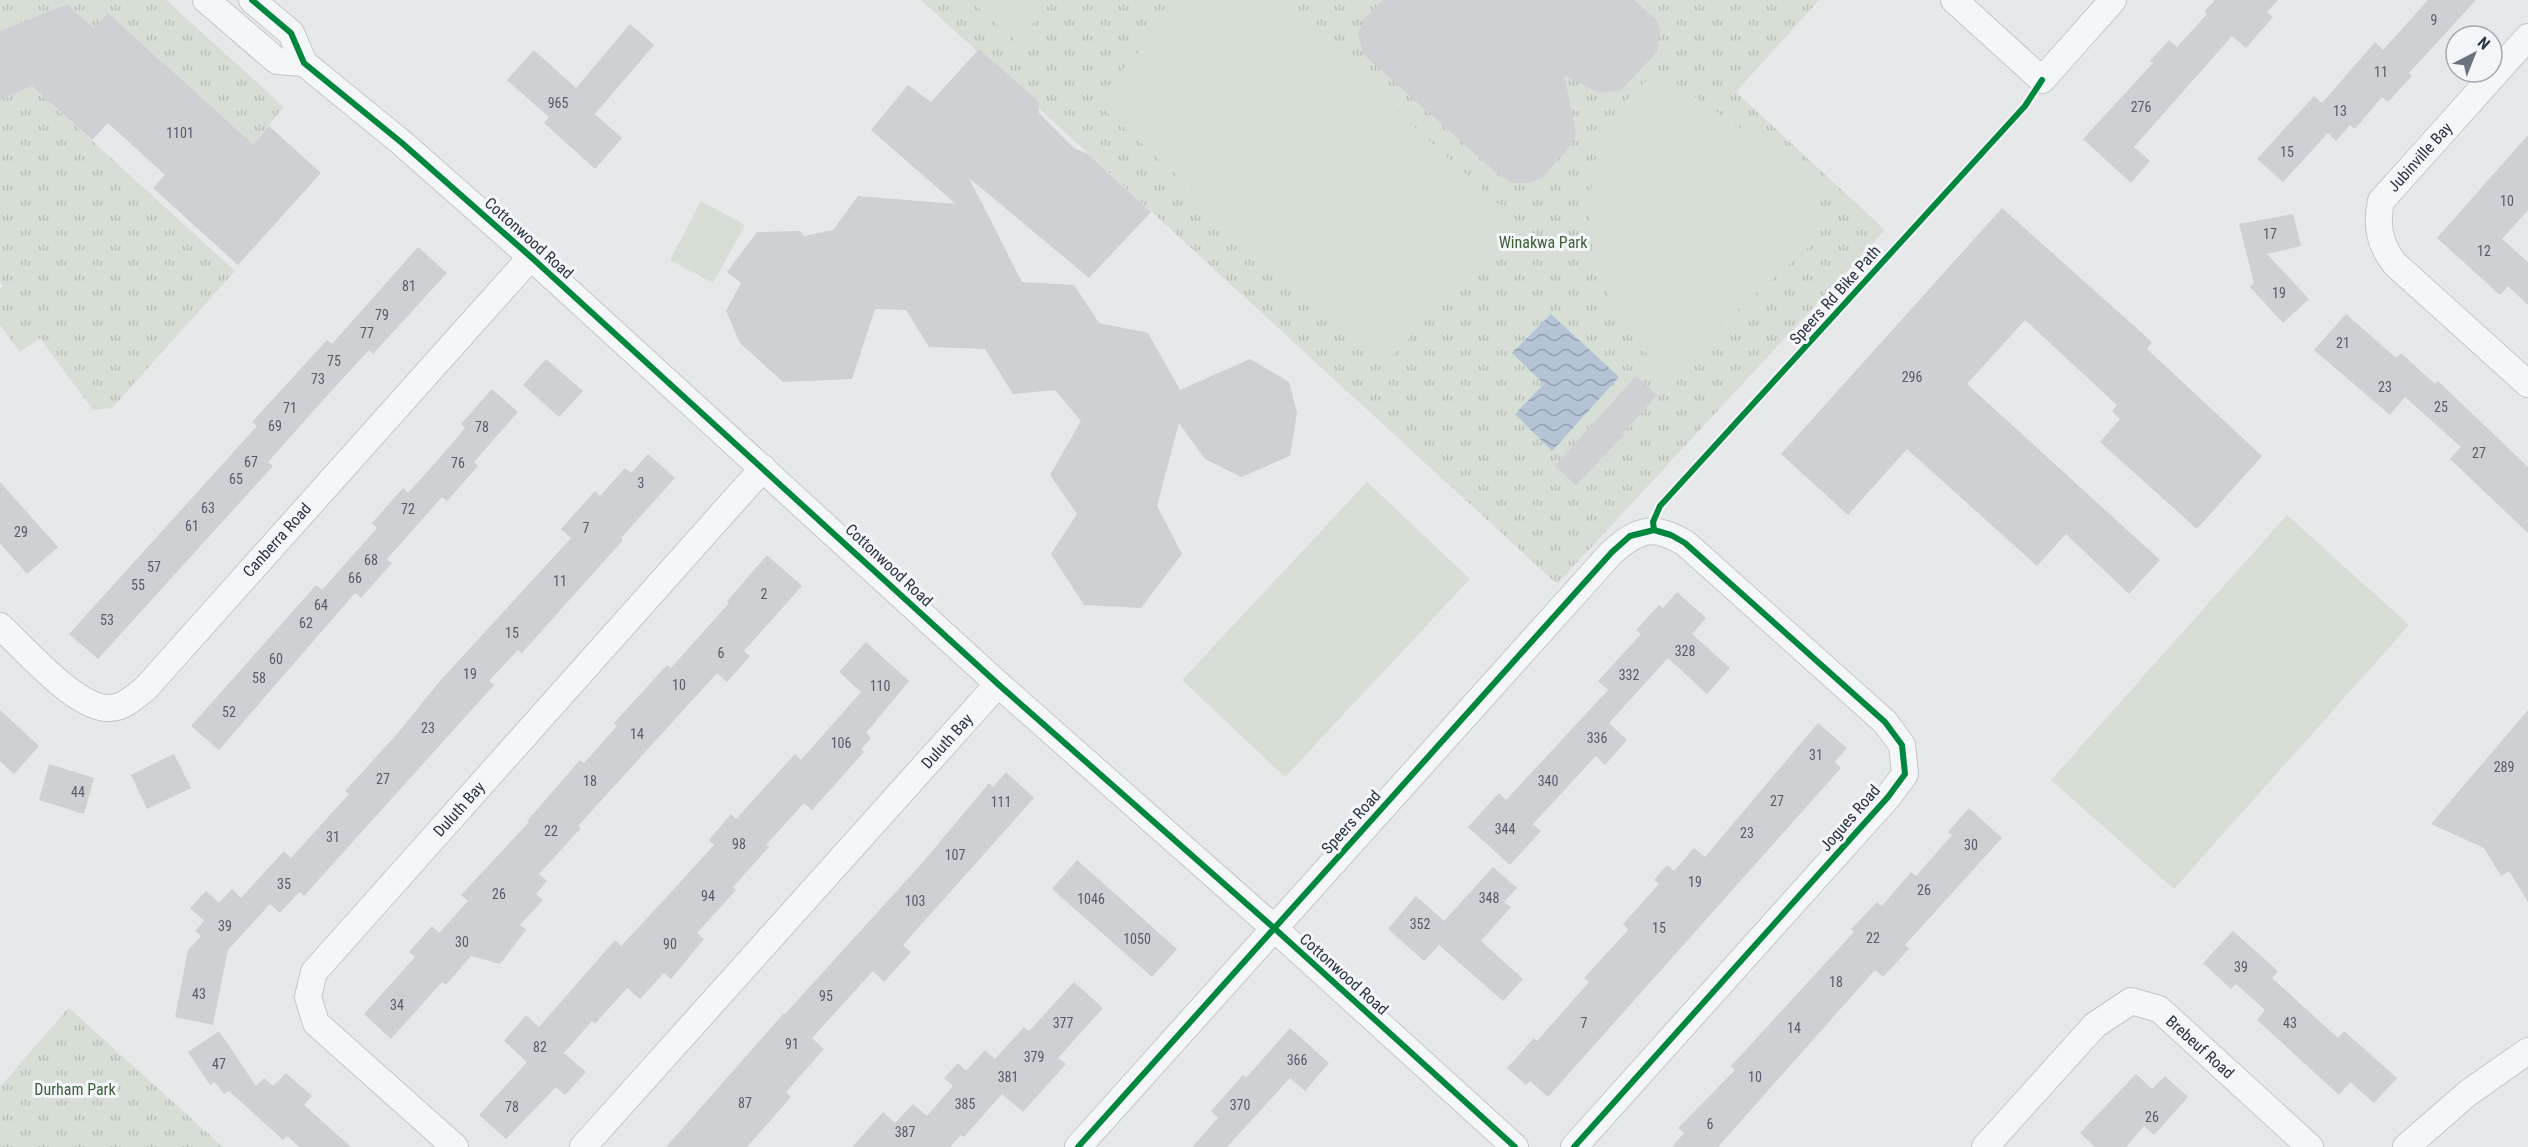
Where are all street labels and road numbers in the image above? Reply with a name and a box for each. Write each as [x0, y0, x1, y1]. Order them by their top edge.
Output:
street label: Jubinville Bay [2384, 118, 2456, 196]
street label: Cottonwood Road [481, 193, 577, 283]
street label: Speers Rd Bike Path [1786, 242, 1884, 348]
street label: Canberra Road [239, 499, 315, 581]
street label: Cottonwood Road [841, 520, 937, 610]
street label: Duluth Bay [917, 709, 977, 772]
street label: Duluth Bay [429, 777, 489, 840]
street label: Jogues Road [1816, 781, 1884, 855]
street label: Speers Road [1317, 786, 1385, 858]
street label: Cottonwood Road [1296, 929, 1392, 1019]
street label: Brebeuf Road [2162, 1012, 2238, 1082]

